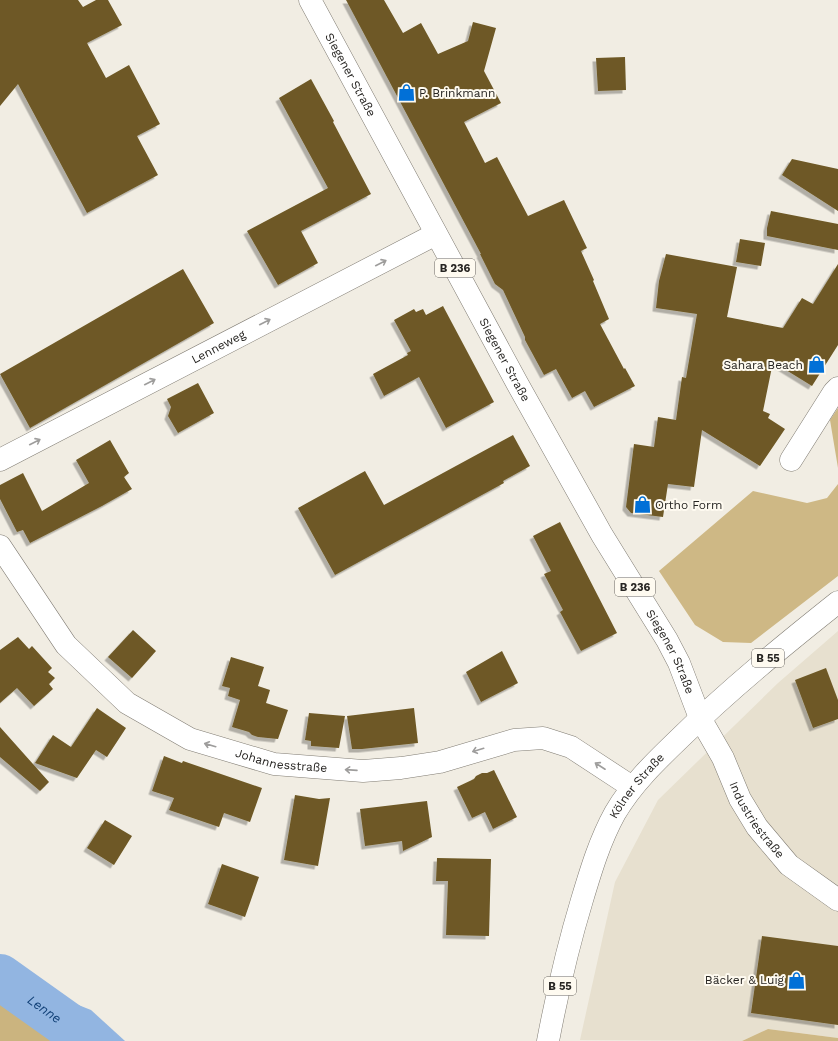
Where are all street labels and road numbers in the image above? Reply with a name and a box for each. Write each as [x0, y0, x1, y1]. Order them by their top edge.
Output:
street label: Siegener Straße [322, 31, 379, 119]
road number: B 236 [435, 259, 475, 277]
street label: Siegener Straße [476, 316, 533, 404]
street label: Lenneweg [189, 327, 248, 367]
road number: B 236 [615, 578, 655, 596]
street label: Siegener Straße [643, 607, 697, 696]
road number: B 55 [752, 649, 784, 667]
street label: Johannesstraße [234, 746, 328, 775]
street label: Kölner Straße [606, 750, 667, 821]
street label: Industriestraße [727, 779, 787, 861]
road number: B 55 [544, 977, 576, 995]

